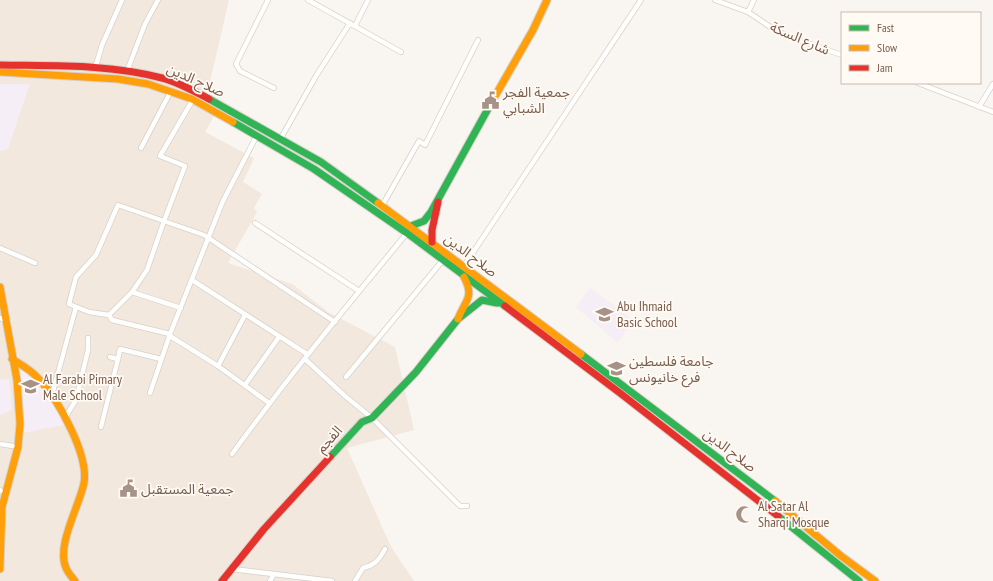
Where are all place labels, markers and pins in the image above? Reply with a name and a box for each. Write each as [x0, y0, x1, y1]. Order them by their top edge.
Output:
place label: جمعية الفجر الشبابي [502, 83, 570, 119]
public building icon: جمعية الفجر الشبابي [480, 90, 500, 110]
place label: Abu Ihmaid Basic School [617, 297, 678, 331]
school or university icon: Abu Ihmaid Basic School [594, 304, 614, 324]
place label: جامعة فلسطين فرع خانيونس [629, 352, 713, 388]
school or university icon: جامعة فلسطين فرع خانيونس [606, 359, 626, 379]
place label: Al Farabi Pimary Male School [43, 370, 123, 404]
school or university icon: Al Farabi Pimary Male School [20, 377, 40, 397]
public building icon: جمعية المستقبل [118, 479, 138, 499]
place label: جمعية المستقبل [141, 480, 234, 498]
place label: Al Satar Al Sharqi Mosque [758, 497, 829, 531]
mosque icon: Al Satar Al Sharqi Mosque [735, 504, 755, 524]

